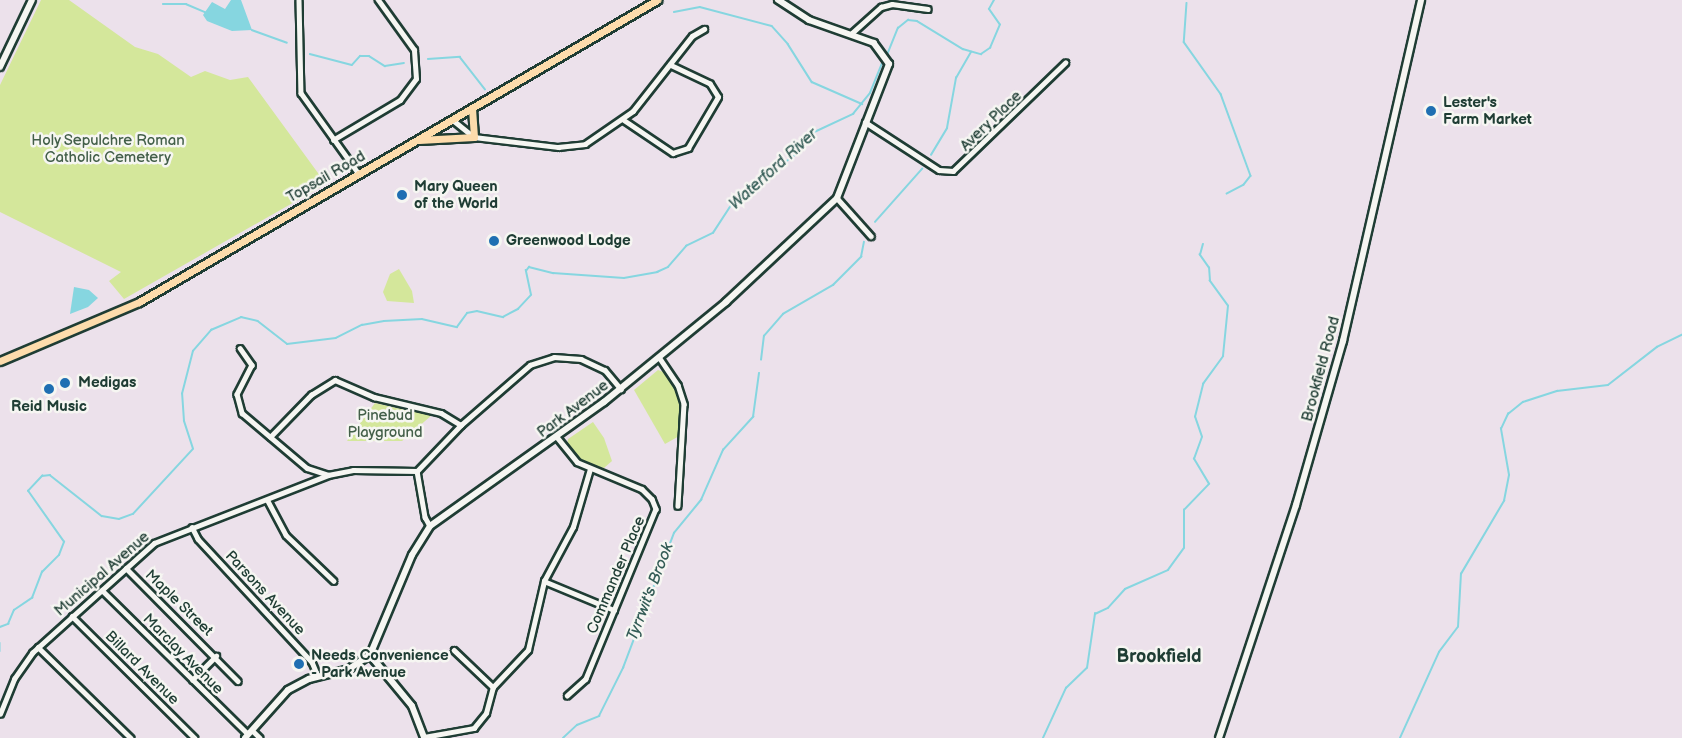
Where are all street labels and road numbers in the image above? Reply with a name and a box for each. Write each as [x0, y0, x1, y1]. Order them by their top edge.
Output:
street label: Avery Place [956, 87, 1026, 155]
street label: Topsail Road [284, 147, 368, 207]
street label: Brookfield Road [1298, 314, 1344, 424]
street label: Park Avenue [534, 376, 612, 442]
street label: Commander Place [583, 514, 649, 636]
street label: Municipal Avenue [51, 528, 153, 620]
street label: Parsons Avenue [221, 547, 309, 639]
street label: Maple Street [141, 566, 217, 640]
street label: Marclay Avenue [139, 610, 227, 698]
street label: Billard Avenue [101, 627, 183, 709]

